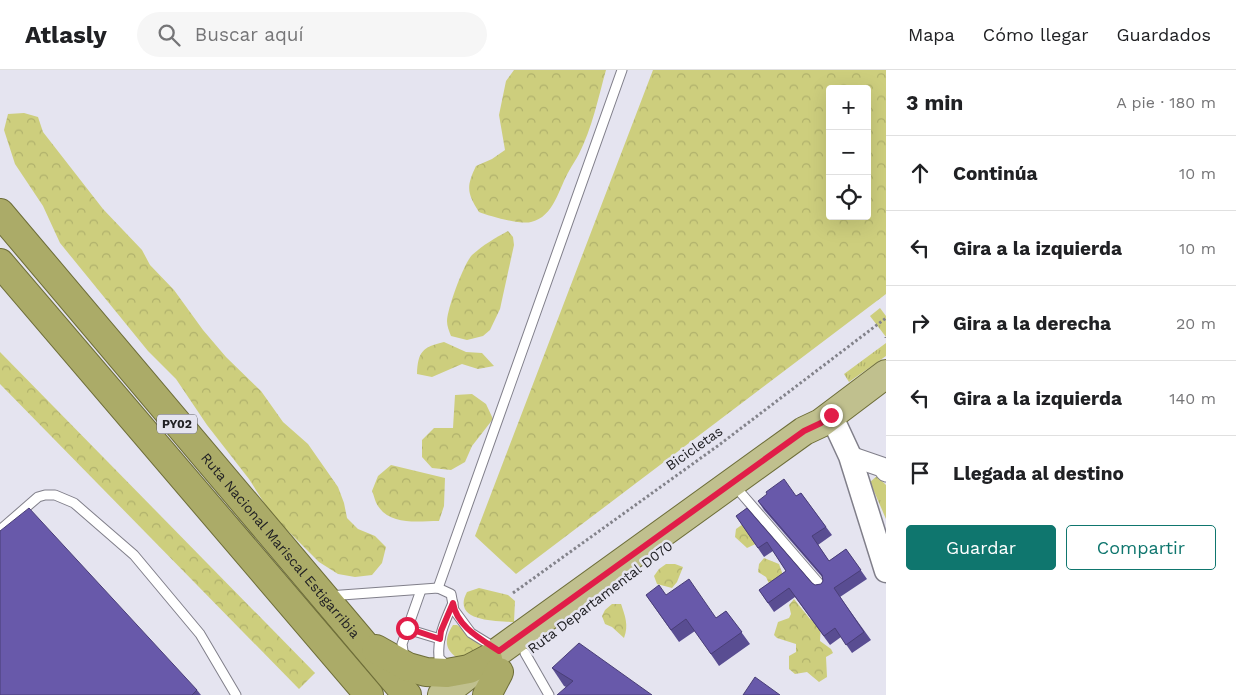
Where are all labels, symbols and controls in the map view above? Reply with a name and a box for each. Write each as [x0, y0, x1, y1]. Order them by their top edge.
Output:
search box [137, 12, 487, 57]
text: Atlasly [25, 21, 107, 49]
icon: search [155, 21, 183, 49]
text: Buscar aquí [195, 23, 304, 46]
text: Mapa [908, 24, 955, 45]
text: Cómo llegar [983, 24, 1089, 45]
text: Guardados [1117, 24, 1211, 45]
map controls [826, 85, 871, 220]
button: + [826, 85, 871, 130]
text: 3 min [906, 90, 963, 115]
text: A pie · 180 m [1116, 93, 1216, 112]
button: − [826, 130, 871, 175]
icon: ahead [906, 159, 934, 187]
text: Continúa [953, 162, 1037, 185]
text: 10 m [1179, 164, 1216, 183]
button: locate [826, 175, 871, 220]
icon: left [906, 234, 934, 262]
text: Gira a la izquierda [953, 237, 1122, 260]
text: 10 m [1179, 239, 1216, 258]
icon: right [906, 309, 934, 337]
text: Gira a la derecha [953, 312, 1111, 335]
text: 20 m [1176, 314, 1216, 333]
icon: left [906, 384, 934, 412]
text: Gira a la izquierda [953, 387, 1122, 410]
text: 140 m [1169, 389, 1216, 408]
route end [820, 404, 843, 427]
road number: PY02 [157, 414, 197, 434]
street label: Bicicletas [663, 423, 725, 473]
street label: Ruta Nacional Mariscal Estigarribia [198, 450, 363, 641]
icon: arrive [906, 459, 934, 487]
text: Llegada al destino [953, 462, 1124, 485]
button: Guardar [906, 525, 1056, 570]
button: Compartir [1066, 525, 1216, 570]
street label: Ruta Departamental D070 [524, 537, 676, 657]
route start [396, 617, 419, 640]

